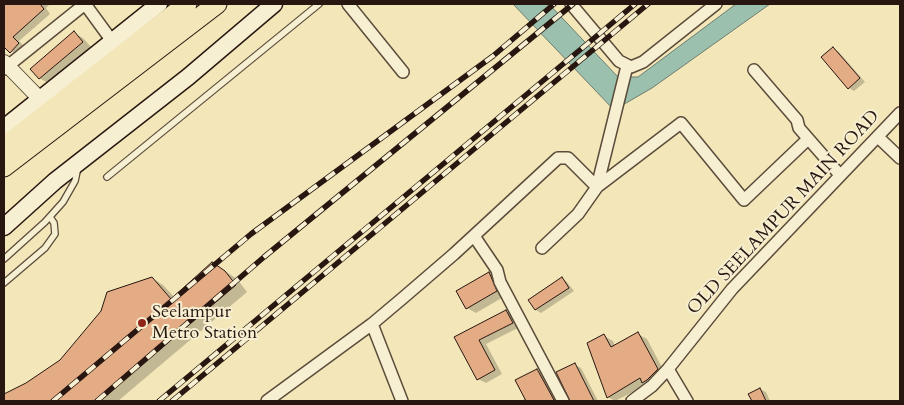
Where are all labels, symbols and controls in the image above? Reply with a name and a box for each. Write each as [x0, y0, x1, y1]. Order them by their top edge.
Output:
street label: OLD SEELAMPUR MAIN ROAD [683, 106, 885, 320]
place label: Seelampur Metro Station [152, 302, 257, 344]
marker: Seelampur Metro Station [136, 317, 148, 329]

